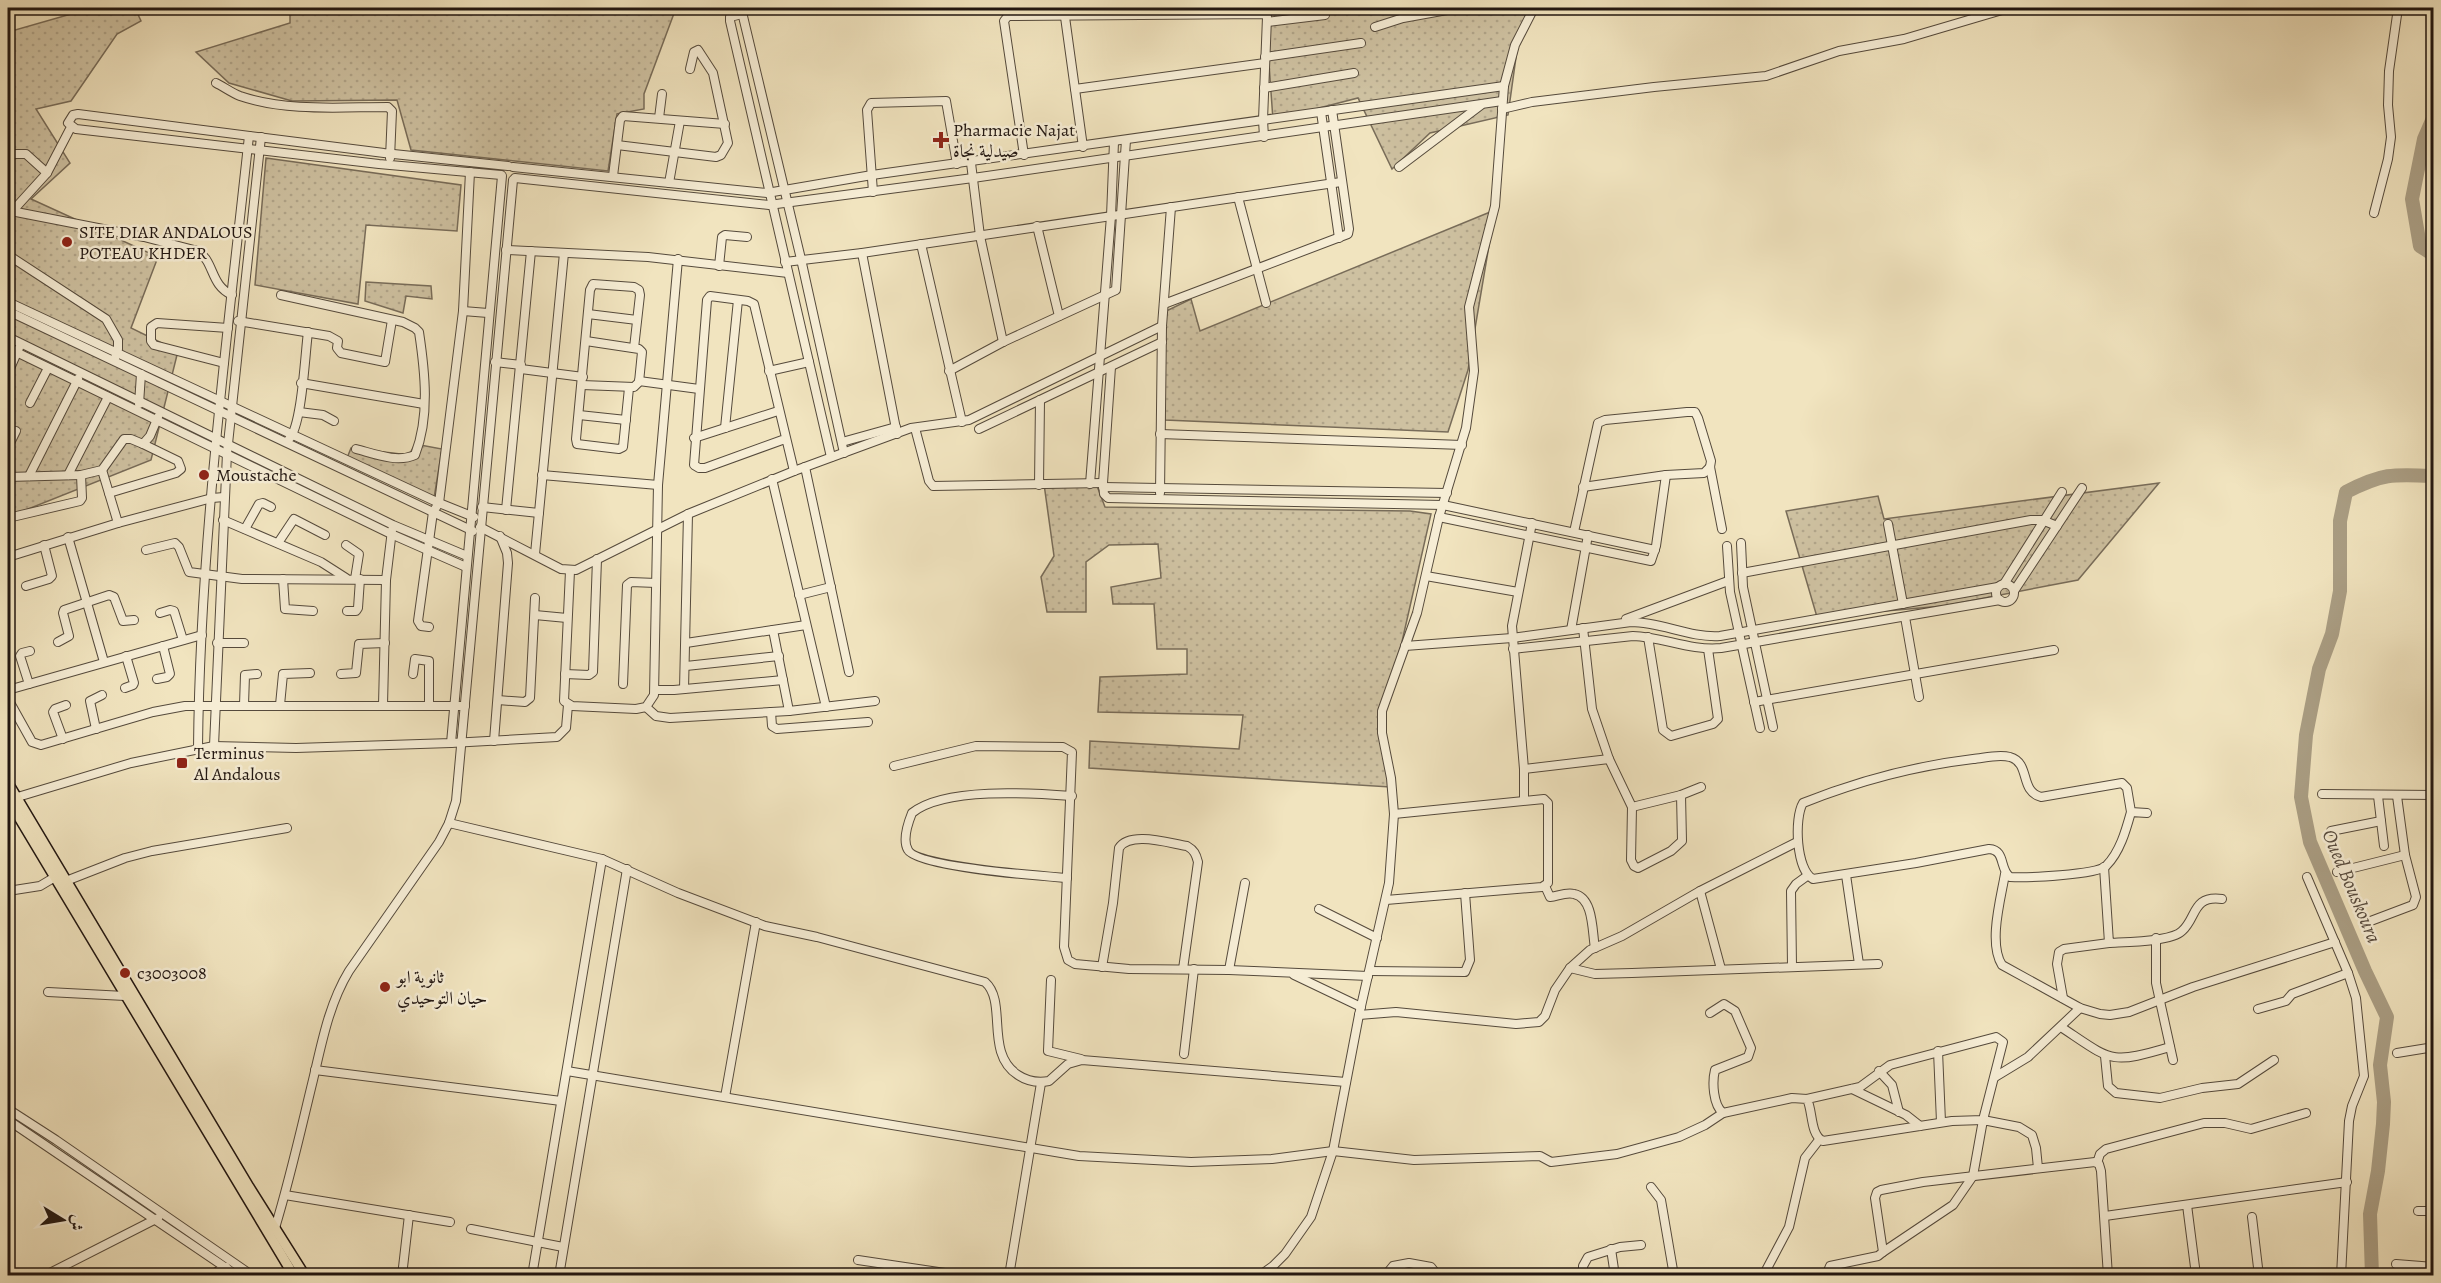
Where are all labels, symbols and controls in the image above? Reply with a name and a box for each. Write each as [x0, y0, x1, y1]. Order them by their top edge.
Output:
place label: Pharmacie Najat صيدلية نجاة [953, 118, 1075, 163]
marker: Pharmacie Najat صيدلية نجاة [934, 133, 948, 147]
place label: SITE DIAR ANDALOUS POTEAU KHDER [79, 220, 253, 265]
marker: SITE DIAR ANDALOUS POTEAU KHDER [60, 235, 74, 249]
place label: Moustache [216, 463, 296, 487]
marker: Moustache [197, 468, 211, 482]
place label: Terminus Al Andalous [193, 741, 281, 786]
marker: Terminus Al Andalous [175, 756, 189, 770]
water label: Oued Bouskoura [2315, 825, 2388, 947]
place label: c3003008 [137, 961, 207, 985]
place label: ثانوية ابو حيان التوحيدي [395, 965, 487, 1013]
marker: c3003008 [118, 966, 132, 980]
marker: ثانوية ابو حيان التوحيدي [378, 980, 392, 994]
north arrow [33, 1190, 93, 1250]
text: ش [64, 1213, 89, 1233]

